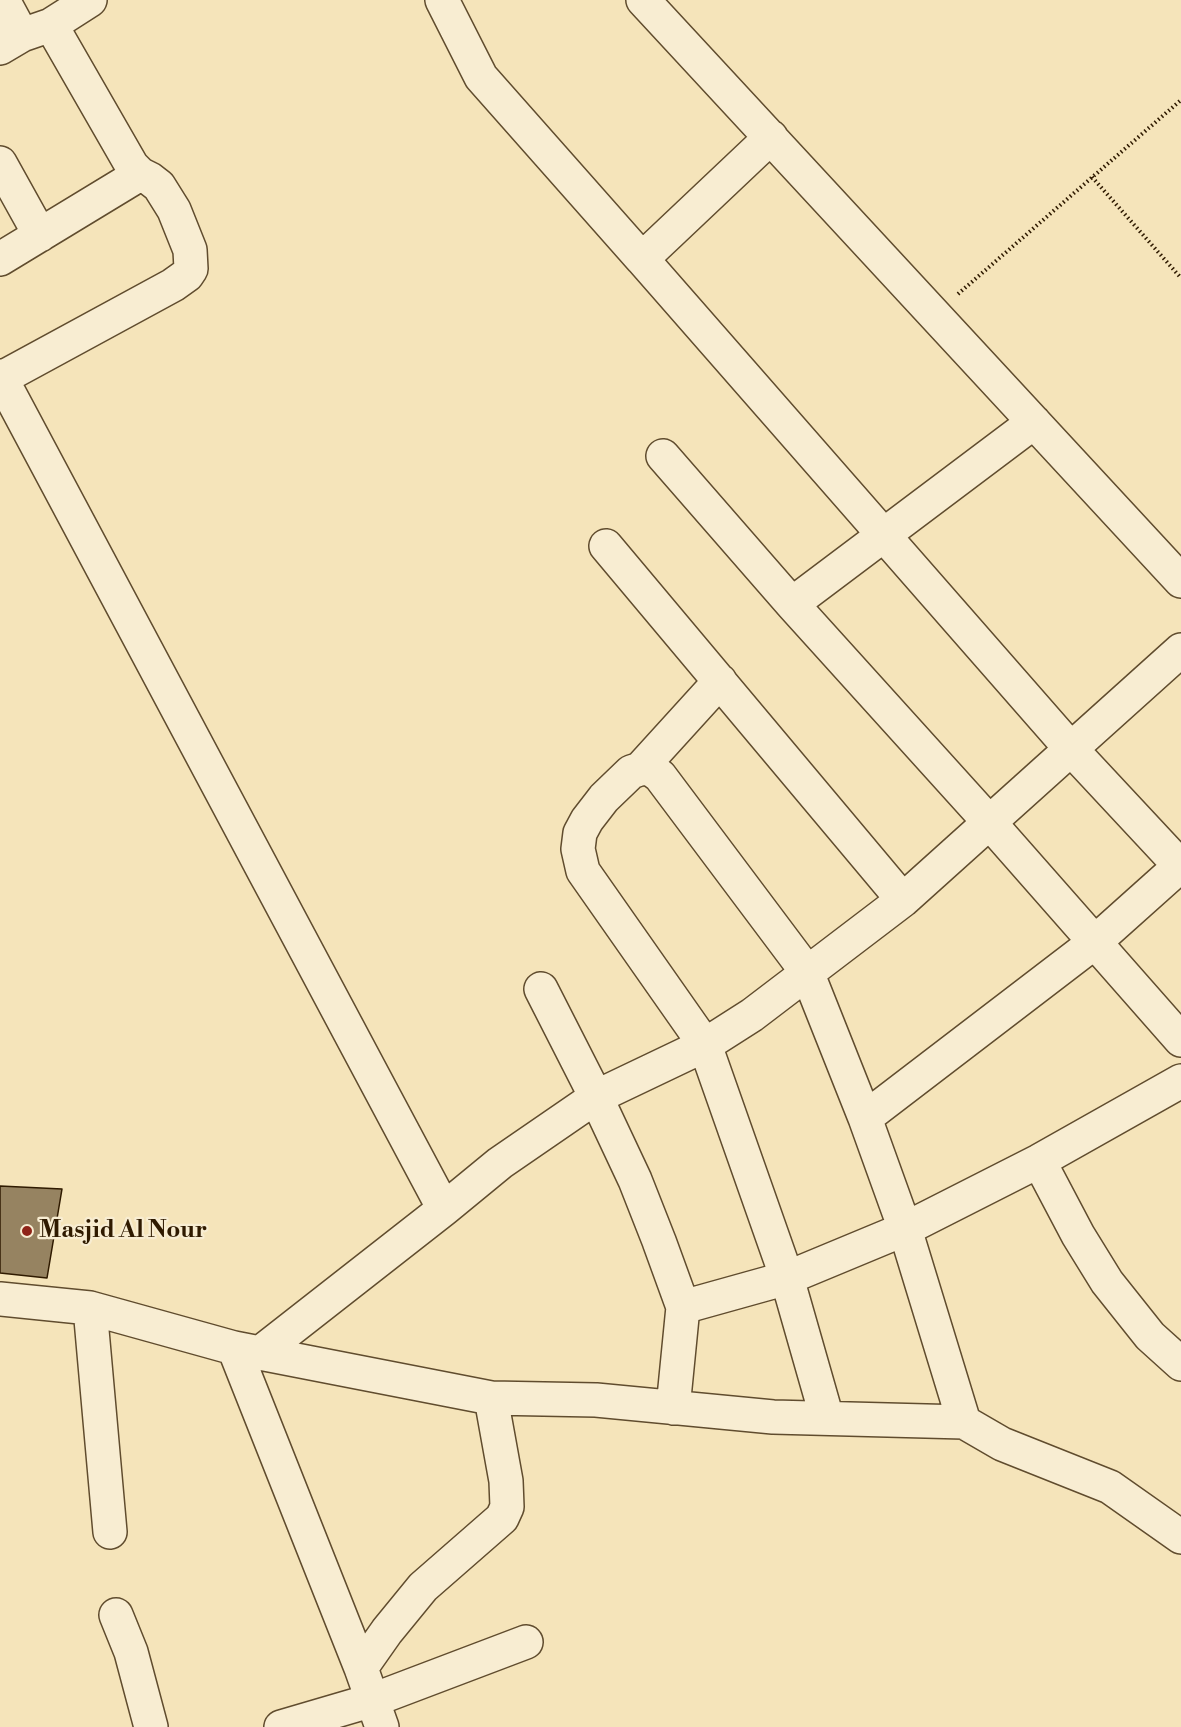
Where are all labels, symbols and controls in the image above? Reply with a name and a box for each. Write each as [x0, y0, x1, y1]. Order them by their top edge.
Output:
place label: Masjid Al Nour [39, 1217, 207, 1245]
marker: Masjid Al Nour [20, 1224, 34, 1238]

